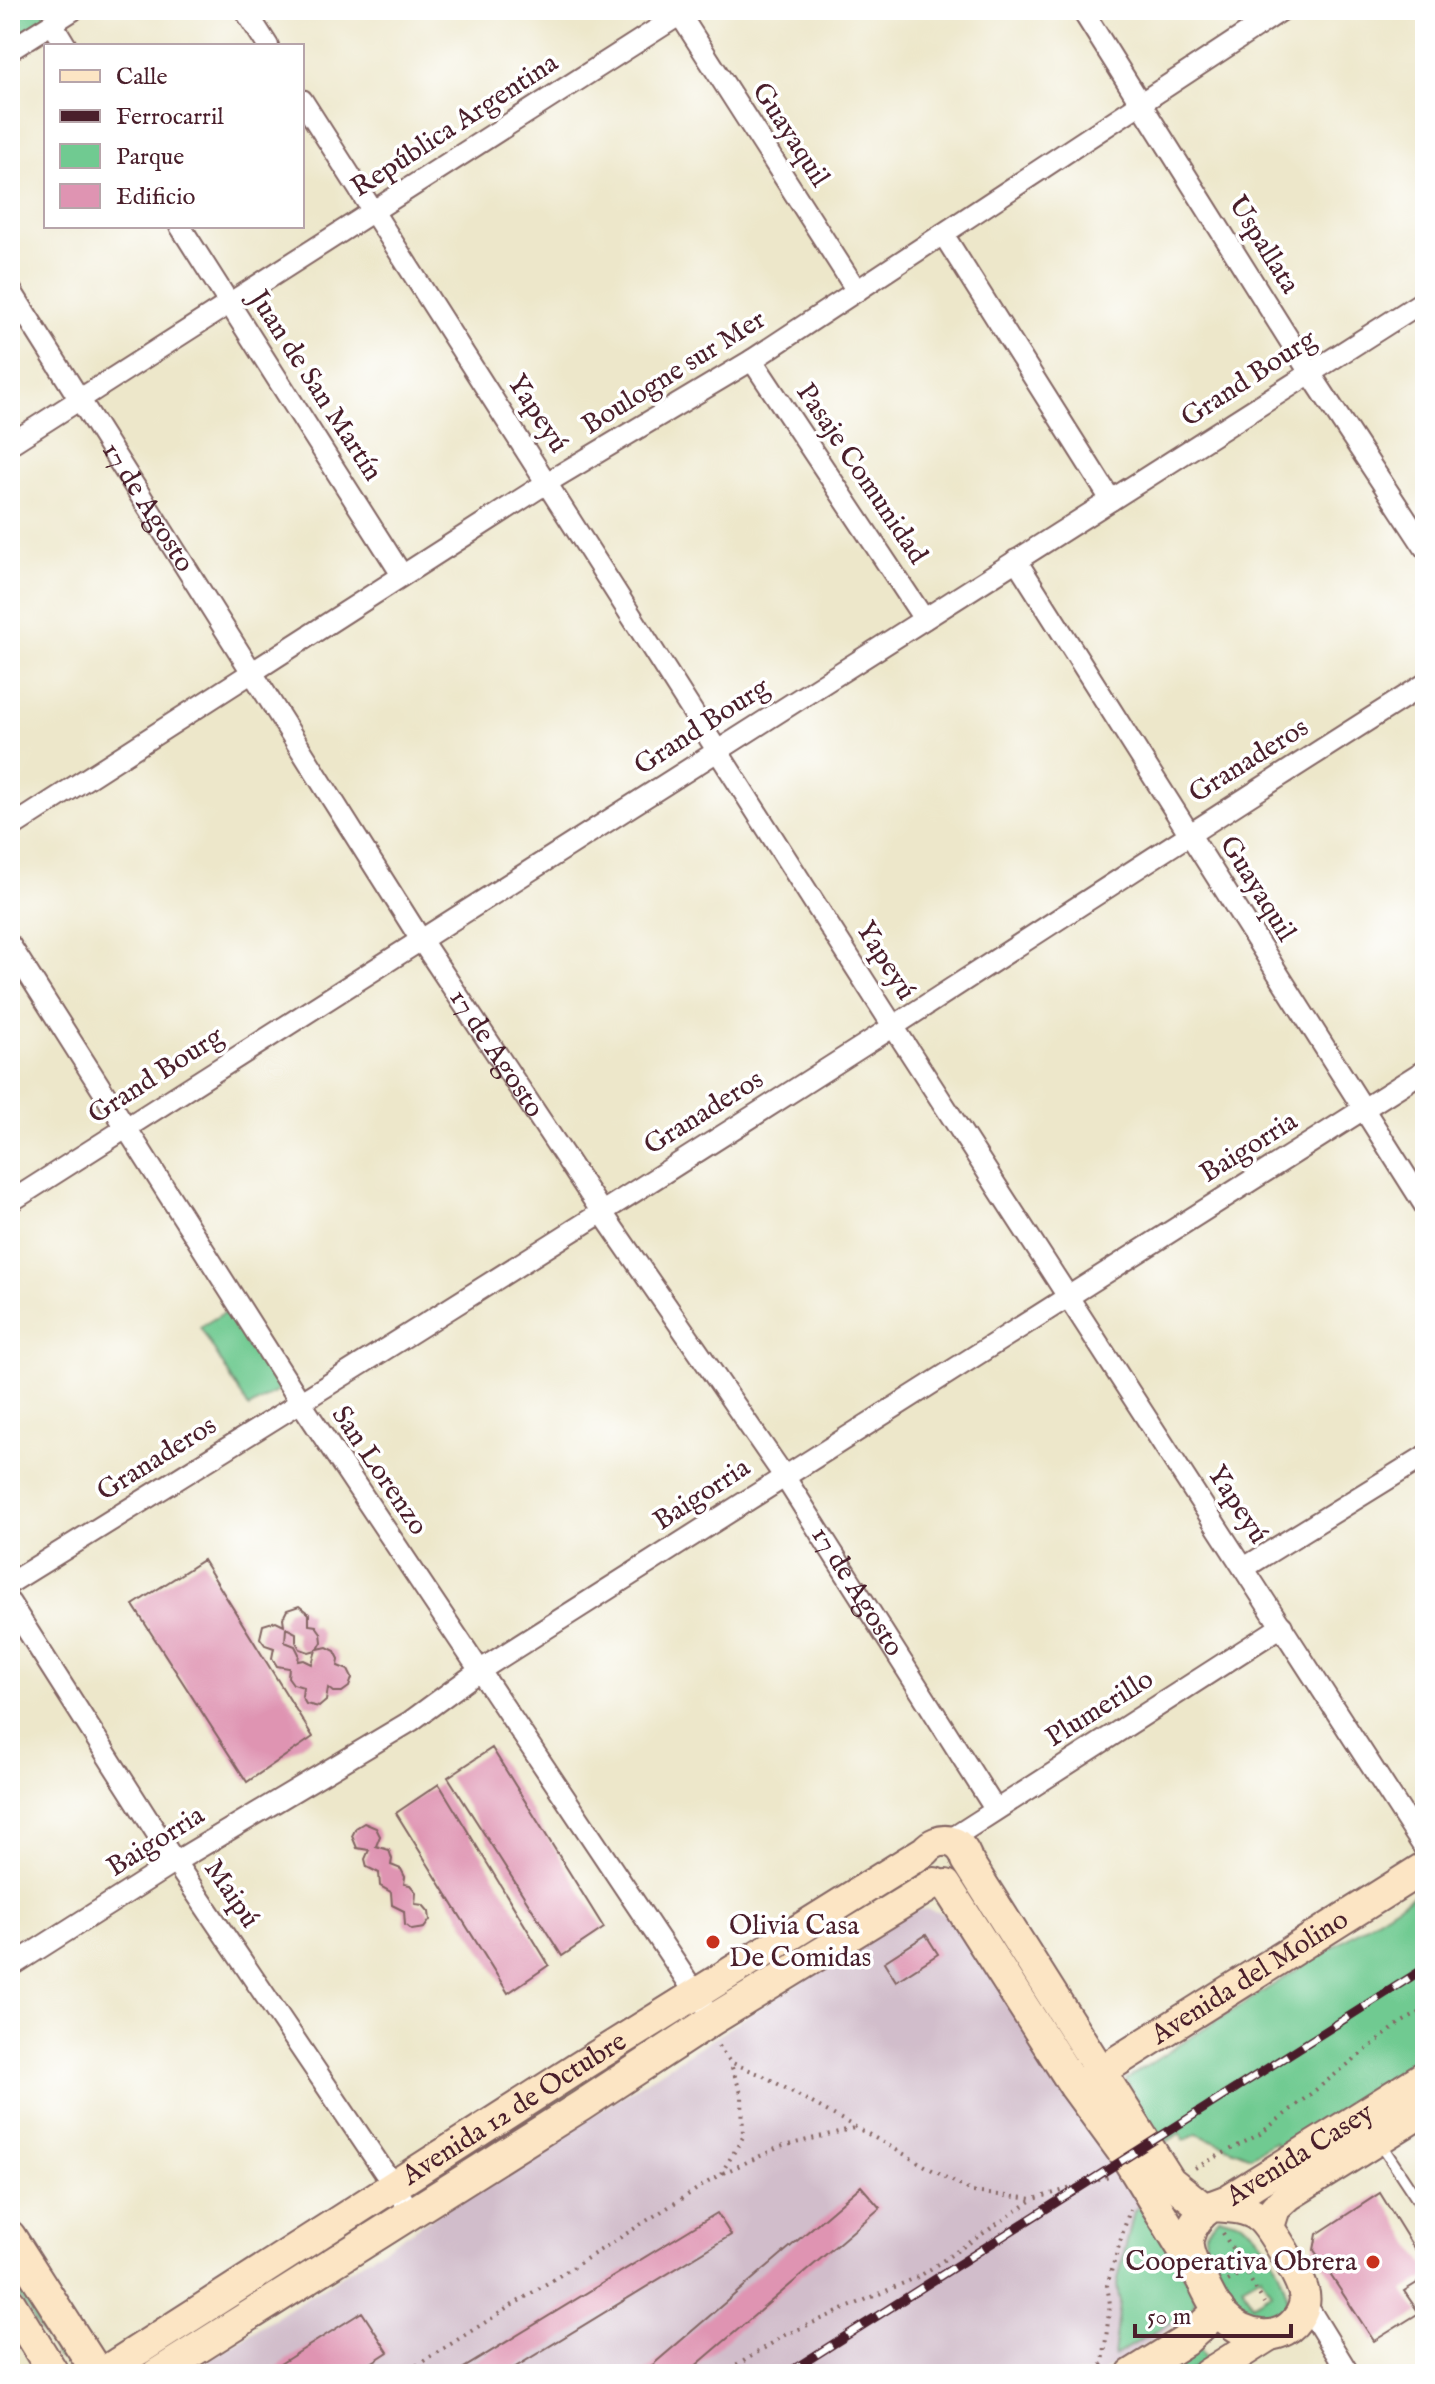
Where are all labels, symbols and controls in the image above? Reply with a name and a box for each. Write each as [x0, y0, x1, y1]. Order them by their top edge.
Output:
legend [44, 44, 304, 228]
street label: República Argentina [345, 46, 566, 206]
text: Calle [116, 62, 168, 93]
street label: Guayaquil [743, 76, 837, 194]
text: Ferrocarril [116, 102, 224, 133]
text: Parque [116, 142, 184, 173]
text: Edificio [116, 182, 195, 213]
street label: Uspallata [1219, 189, 1307, 301]
street label: Juan de San Martín [239, 282, 390, 488]
street label: Boulogne sur Mer [576, 303, 772, 443]
street label: Grand Bourg [1175, 322, 1324, 436]
street label: Yapeyú [499, 368, 575, 460]
street label: Pasaje Comunidad [788, 377, 935, 571]
street label: 17 de Agosto [94, 436, 202, 579]
street label: Grand Bourg [628, 670, 777, 784]
street label: Granaderos [1183, 710, 1315, 812]
street label: Guayaquil [1211, 830, 1303, 948]
street label: Yapeyú [847, 915, 923, 1007]
street label: 17 de Agosto [441, 982, 552, 1124]
street label: Grand Bourg [82, 1019, 231, 1133]
street label: Granaderos [638, 1062, 770, 1164]
street label: Baigorria [1194, 1104, 1305, 1192]
street label: San Lorenzo [323, 1400, 435, 1542]
street label: Granaderos [91, 1408, 223, 1510]
street label: Baigorria [647, 1450, 758, 1539]
street label: Yapeyú [1199, 1459, 1275, 1551]
street label: 17 de Agosto [803, 1520, 911, 1663]
street label: Plumerillo [1040, 1662, 1160, 1756]
street label: Baigorria [101, 1798, 212, 1886]
street label: Maipú [195, 1853, 267, 1935]
street label: Avenida del Molino [1144, 1902, 1355, 2053]
place label: Olivia Casa De Comidas [729, 1909, 871, 1976]
marker: Olivia Casa De Comidas [704, 1933, 722, 1951]
street label: Avenida 12 de Octubre [395, 2024, 633, 2194]
street label: Avenida Casey [1219, 2095, 1380, 2215]
place label: Cooperativa Obrera [1125, 2245, 1358, 2280]
marker: Cooperativa Obrera [1364, 2253, 1382, 2271]
scale bar [1135, 2288, 1291, 2338]
text: 50 m [1147, 2302, 1191, 2333]

